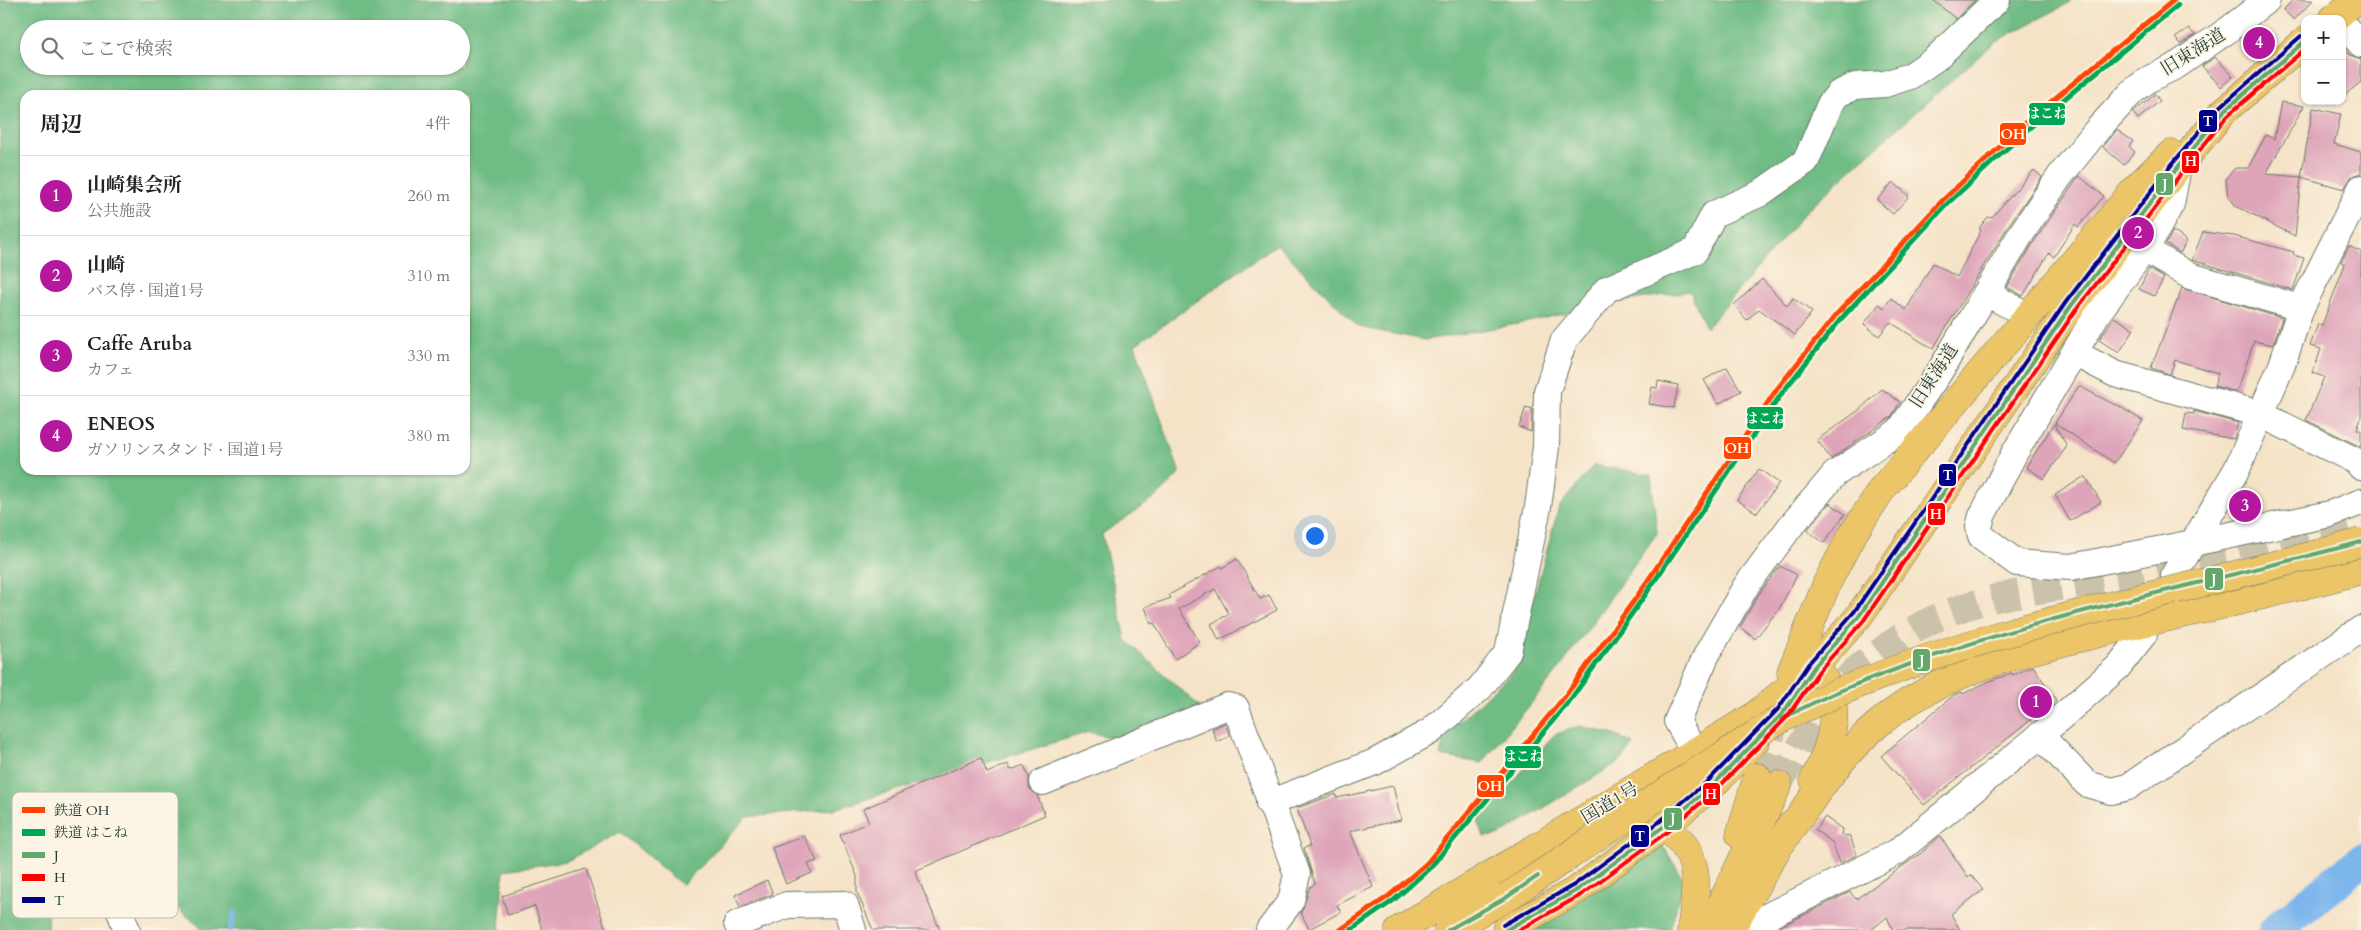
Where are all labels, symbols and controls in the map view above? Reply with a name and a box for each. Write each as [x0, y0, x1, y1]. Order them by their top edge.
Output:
map controls [2301, 15, 2346, 105]
button: + [2301, 15, 2346, 60]
search box [20, 20, 470, 75]
street label: 旧東海道 [2156, 22, 2230, 82]
pin: 4 [2243, 24, 2275, 62]
icon: search [38, 34, 66, 62]
text: ここで検索 [78, 36, 173, 62]
button: − [2301, 60, 2346, 105]
line badge: はこね [2028, 102, 2066, 126]
text: はこね [2026, 104, 2068, 123]
line badge: T [2198, 109, 2218, 133]
text: 周辺 [40, 110, 82, 139]
text: T [2203, 112, 2213, 131]
text: 4件 [426, 113, 450, 135]
line badge: OH [1999, 122, 2027, 146]
text: OH [2001, 125, 2025, 144]
line badge: H [2181, 150, 2200, 174]
text: H [2185, 152, 2197, 171]
text: 山崎集会所 [87, 172, 182, 198]
line badge: J [2155, 172, 2174, 196]
text: J [2160, 175, 2168, 194]
text: 1 [52, 185, 60, 207]
text: 260 m [408, 185, 450, 207]
text: 公共施設 [87, 200, 151, 222]
pin: 2 [2122, 214, 2154, 252]
text: 山崎 [87, 252, 125, 278]
text: 2 [52, 265, 60, 287]
text: 310 m [408, 265, 450, 287]
text: バス停 · 国道1号 [87, 280, 204, 302]
text: Caffe Aruba [87, 331, 192, 357]
street label: 旧東海道 [1904, 339, 1964, 413]
text: 3 [52, 345, 60, 367]
text: 330 m [408, 345, 450, 367]
text: カフェ [87, 359, 134, 381]
line badge: はこね [1746, 406, 1784, 430]
text: はこね [1744, 409, 1786, 428]
text: ENEOS [87, 411, 155, 437]
text: 4 [52, 425, 60, 447]
text: 380 m [408, 425, 450, 447]
line badge: OH [1723, 436, 1752, 460]
text: ガソリンスタンド · 国道1号 [87, 439, 283, 461]
text: OH [1725, 439, 1749, 458]
line badge: T [1938, 463, 1957, 487]
text: T [1943, 466, 1953, 485]
pin: 3 [2229, 487, 2261, 525]
line badge: H [1927, 502, 1946, 526]
text: H [1930, 505, 1942, 524]
your location [1302, 523, 1328, 549]
line badge: J [2204, 567, 2224, 591]
text: J [2209, 570, 2217, 589]
line badge: J [1912, 648, 1931, 672]
text: J [1917, 651, 1925, 670]
pin: 1 [2020, 683, 2052, 721]
line badge: はこね [1504, 745, 1542, 769]
text: はこね [1502, 747, 1544, 766]
line badge: OH [1476, 774, 1505, 798]
street label: 国道1号 [1576, 776, 1644, 830]
text: OH [1478, 777, 1502, 796]
line badge: H [1702, 782, 1721, 806]
text: H [1705, 785, 1717, 804]
legend [12, 792, 178, 918]
text: 鉄道 OH [54, 801, 110, 820]
line badge: J [1663, 807, 1683, 831]
text: J [1668, 809, 1676, 828]
text: 鉄道 はこね [54, 823, 128, 842]
line badge: T [1630, 824, 1650, 848]
text: T [1635, 827, 1645, 846]
text: J [52, 846, 59, 865]
text: H [54, 868, 66, 887]
text: T [54, 891, 64, 910]

